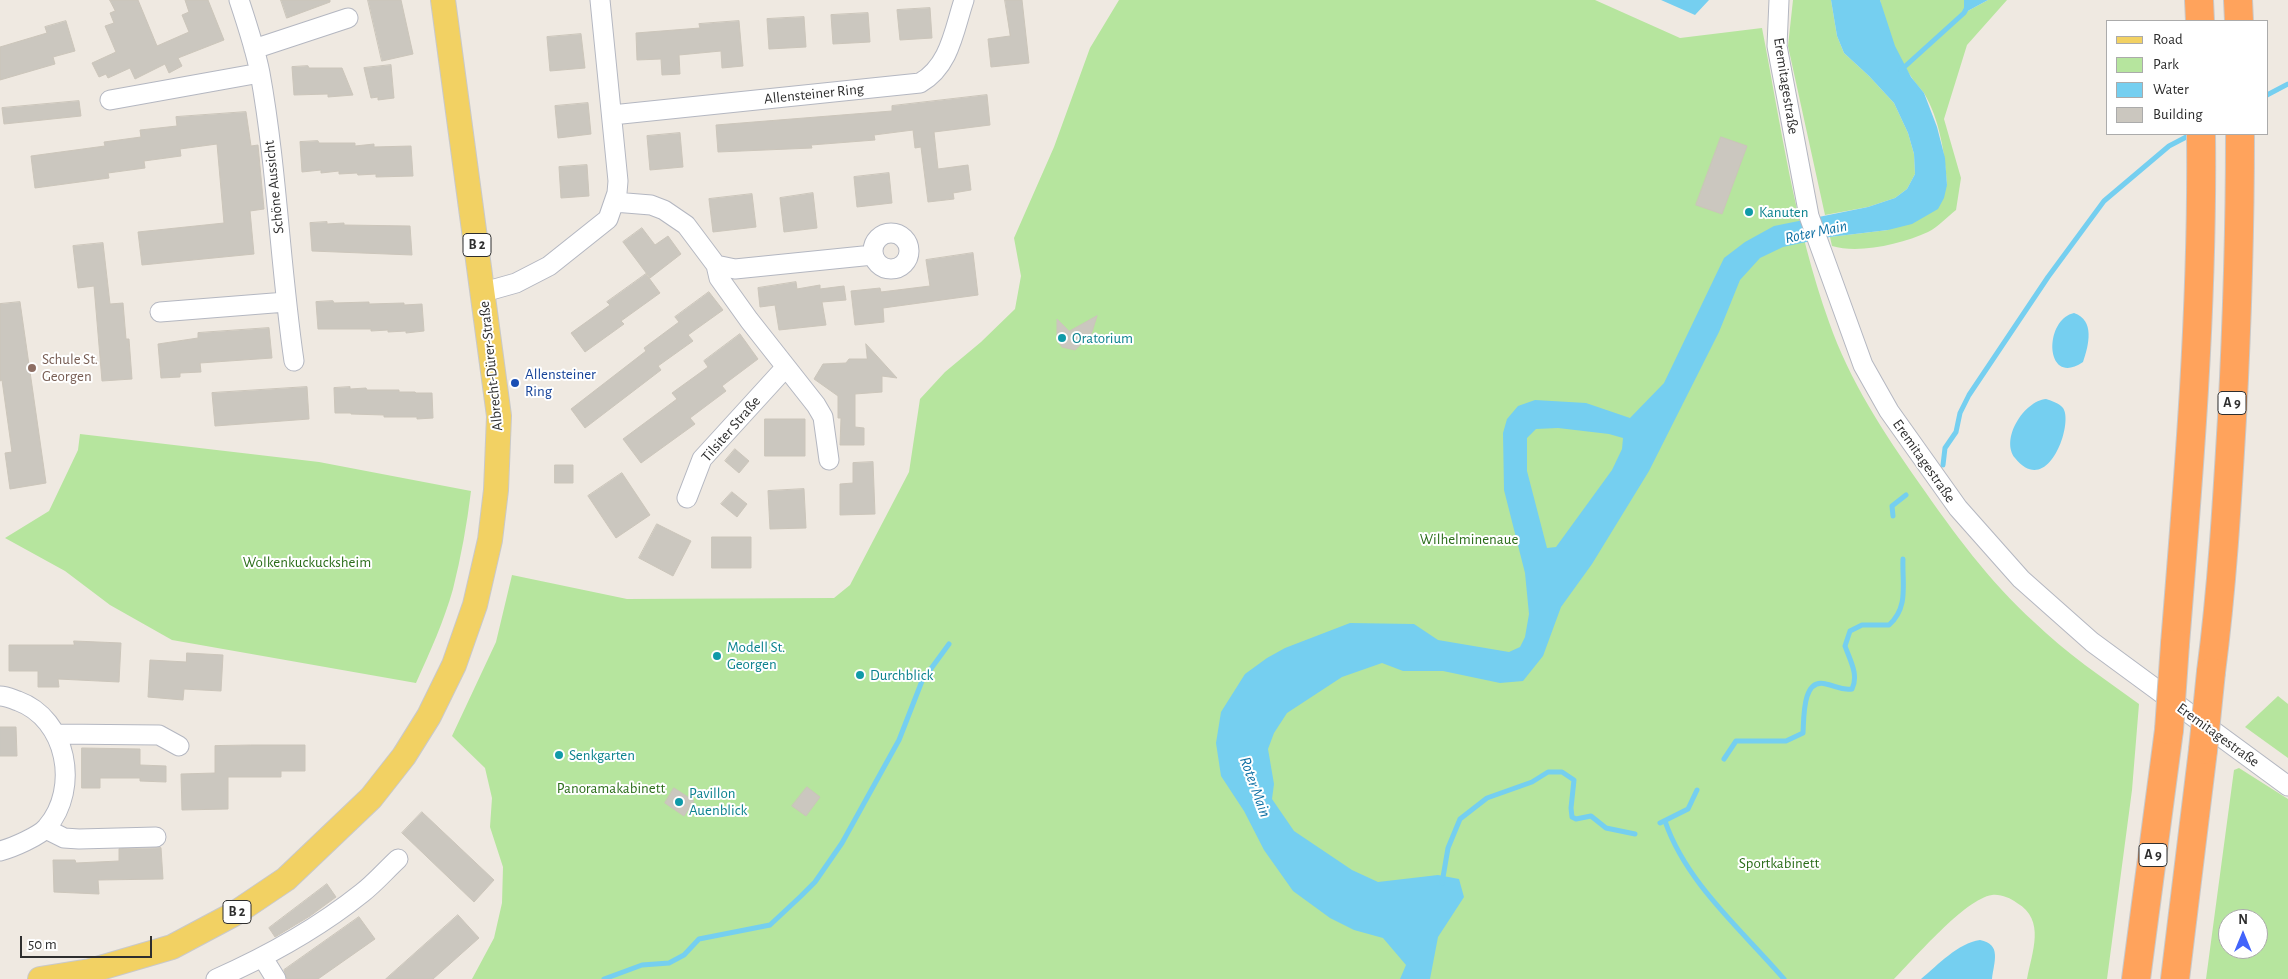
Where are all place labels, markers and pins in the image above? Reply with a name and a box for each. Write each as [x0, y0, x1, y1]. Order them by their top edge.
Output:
place label: Kanuten [1759, 203, 1808, 221]
marker: Kanuten [1743, 206, 1755, 218]
place label: Oratorium [1072, 329, 1133, 347]
marker: Oratorium [1056, 332, 1068, 344]
place label: Schule St. Georgen [42, 350, 98, 385]
marker: Schule St. Georgen [26, 362, 38, 374]
place label: Allensteiner Ring [525, 365, 596, 400]
marker: Allensteiner Ring [509, 377, 521, 389]
place label: Modell St. Georgen [727, 638, 785, 673]
marker: Modell St. Georgen [711, 650, 723, 662]
place label: Durchblick [870, 666, 933, 684]
marker: Durchblick [854, 669, 866, 681]
place label: Senkgarten [569, 746, 635, 764]
marker: Senkgarten [553, 749, 565, 761]
place label: Pavillon Auenblick [689, 784, 747, 819]
marker: Pavillon Auenblick [673, 796, 685, 808]

